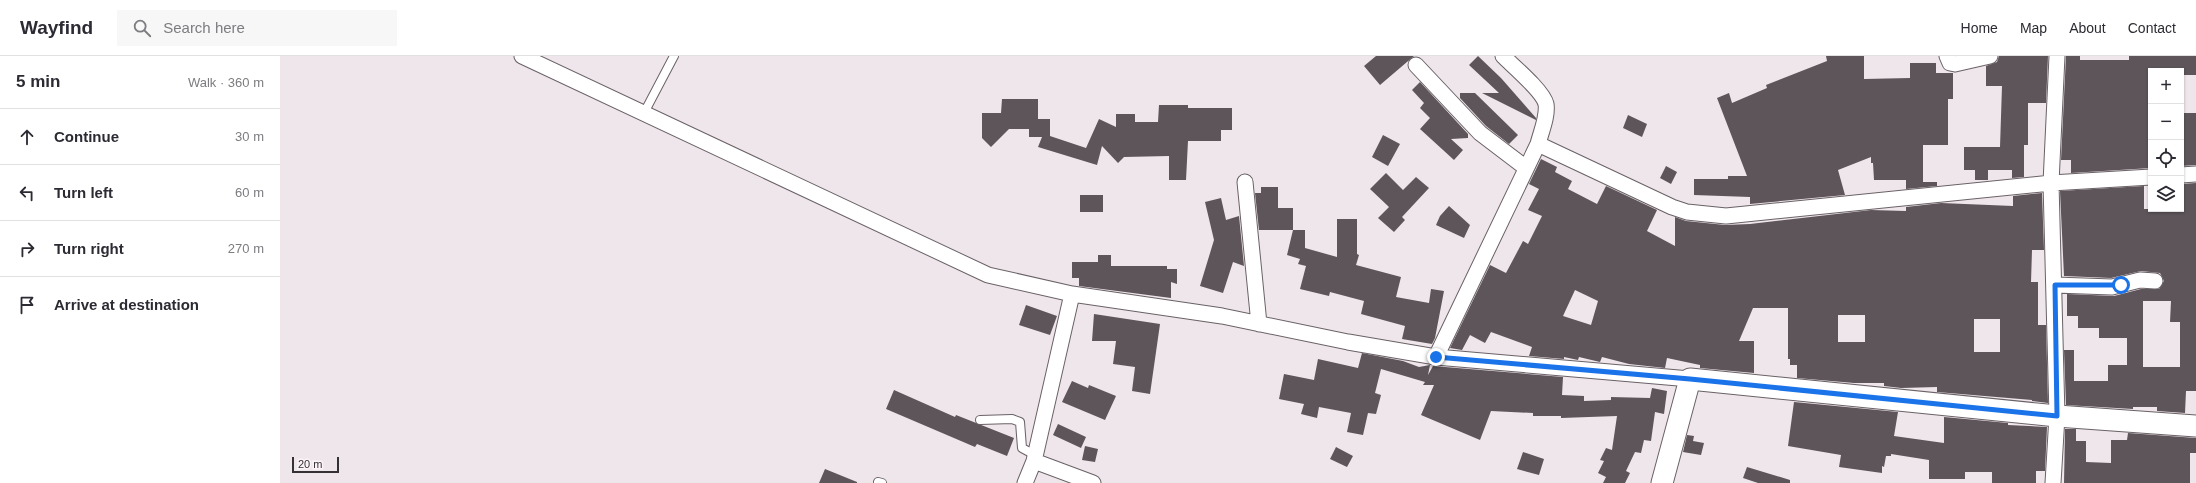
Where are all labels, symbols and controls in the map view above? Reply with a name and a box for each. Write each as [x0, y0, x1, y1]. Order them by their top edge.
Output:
search box [117, 10, 397, 46]
text: Wayfind [20, 17, 93, 38]
icon: search [131, 17, 153, 39]
text: Search here [163, 19, 245, 36]
text: Home [1961, 20, 1998, 36]
text: Map [2020, 20, 2047, 36]
text: About [2069, 20, 2106, 36]
text: Contact [2128, 20, 2176, 36]
map controls [2148, 68, 2184, 212]
button: + [2148, 68, 2184, 104]
text: 5 min [16, 72, 60, 91]
text: Walk · 360 m [188, 75, 264, 90]
button: − [2148, 104, 2184, 140]
icon: ahead [16, 126, 38, 148]
text: Continue [54, 128, 119, 145]
text: 30 m [235, 129, 264, 144]
button: locate [2148, 140, 2184, 176]
button: layers [2148, 176, 2184, 212]
icon: left [16, 182, 38, 204]
text: Turn left [54, 184, 113, 201]
text: 60 m [235, 185, 264, 200]
icon: right [16, 238, 38, 260]
text: Turn right [54, 240, 124, 257]
text: 270 m [228, 241, 264, 256]
route start [2112, 276, 2130, 294]
icon: arrive [16, 294, 38, 316]
text: Arrive at destination [54, 296, 199, 313]
route end [1427, 348, 1445, 366]
scale bar [292, 455, 339, 474]
text: 20 m [298, 458, 322, 470]

